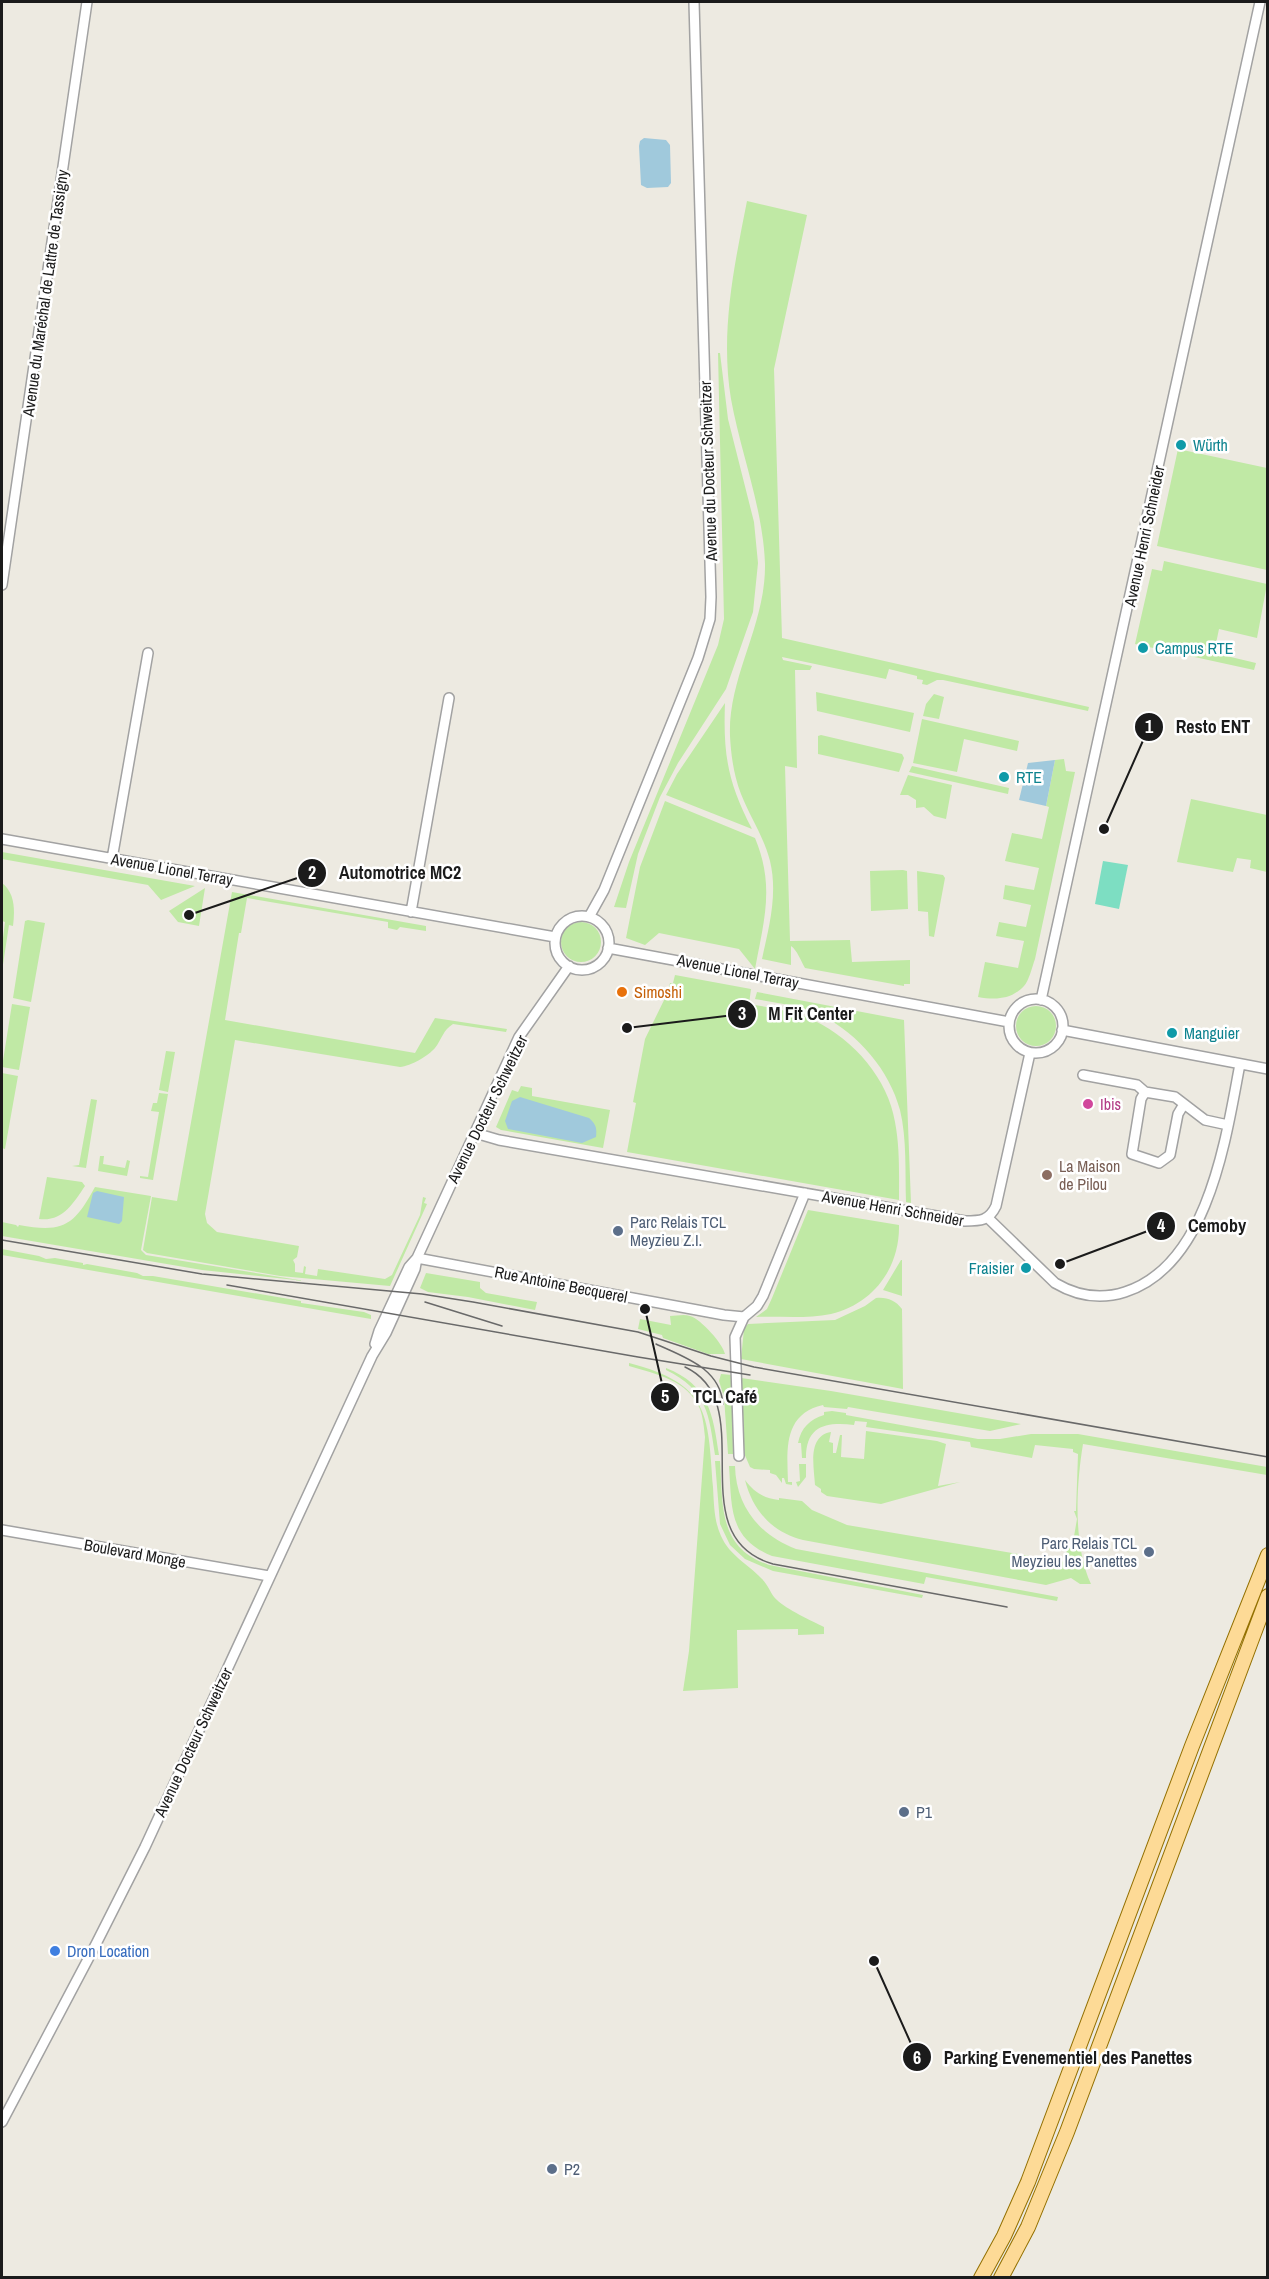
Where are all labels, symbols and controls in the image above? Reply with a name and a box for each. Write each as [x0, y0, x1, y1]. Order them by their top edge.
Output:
street label: Avenue du Maréchal de Lattre de Tassigny [17, 168, 73, 419]
street label: Avenue du Docteur Schweitzer [694, 380, 722, 563]
place label: Würth [1193, 434, 1228, 456]
marker: Würth [1174, 438, 1188, 452]
street label: Avenue Henri Schneider [1118, 463, 1170, 609]
place label: Campus RTE [1155, 637, 1234, 659]
marker: Campus RTE [1136, 641, 1150, 655]
callout: Resto ENT [1134, 709, 1263, 745]
text: 1 [1145, 714, 1154, 739]
text: Resto ENT [1176, 714, 1250, 739]
place label: RTE [1016, 766, 1042, 788]
marker: RTE [997, 770, 1011, 784]
street label: Avenue Lionel Terray [108, 847, 235, 891]
callout: Automotrice MC2 [297, 855, 473, 891]
text: 2 [308, 860, 316, 885]
text: Automotrice MC2 [339, 860, 461, 885]
street label: Avenue Lionel Terray [674, 948, 801, 994]
place label: Simoshi [634, 981, 682, 1003]
marker: Simoshi [615, 985, 629, 999]
callout: M Fit Center [727, 996, 866, 1032]
text: 3 [738, 1001, 746, 1026]
text: M Fit Center [768, 1001, 854, 1026]
place label: Manguier [1184, 1022, 1240, 1044]
marker: Manguier [1165, 1026, 1179, 1040]
street label: Avenue Docteur Schweitzer [441, 1031, 533, 1188]
place label: Ibis [1100, 1093, 1121, 1115]
marker: Ibis [1081, 1097, 1095, 1111]
place label: La Maison de Pilou [1059, 1155, 1120, 1195]
marker: La Maison de Pilou [1040, 1168, 1054, 1182]
street label: Avenue Henri Schneider [819, 1185, 966, 1231]
callout: Cemoby [1146, 1208, 1259, 1244]
place label: Parc Relais TCL Meyzieu Z.I. [630, 1211, 727, 1251]
text: 4 [1157, 1213, 1166, 1238]
text: Cemoby [1188, 1213, 1247, 1238]
marker: Parc Relais TCL Meyzieu Z.I. [611, 1224, 625, 1238]
place label: Fraisier [969, 1257, 1015, 1279]
street label: Rue Antoine Becquerel [493, 1260, 629, 1308]
marker: Fraisier [1019, 1261, 1033, 1275]
callout: TCL Café [650, 1379, 769, 1415]
text: 5 [661, 1384, 669, 1409]
text: TCL Café [693, 1384, 757, 1409]
place label: Parc Relais TCL Meyzieu les Panettes [1012, 1532, 1138, 1572]
street label: Boulevard Monge [82, 1533, 188, 1573]
marker: Parc Relais TCL Meyzieu les Panettes [1142, 1545, 1156, 1559]
street label: Avenue Docteur Schweitzer [148, 1663, 238, 1821]
place label: P1 [916, 1801, 933, 1823]
marker: P1 [897, 1805, 911, 1819]
place label: Dron Location [67, 1940, 149, 1962]
marker: Dron Location [48, 1944, 62, 1958]
callout: Parking Evenementiel des Panettes [902, 2039, 1205, 2075]
text: 6 [913, 2045, 921, 2070]
text: Parking Evenementiel des Panettes [944, 2045, 1192, 2070]
place label: P2 [564, 2158, 580, 2180]
marker: P2 [545, 2162, 559, 2176]

